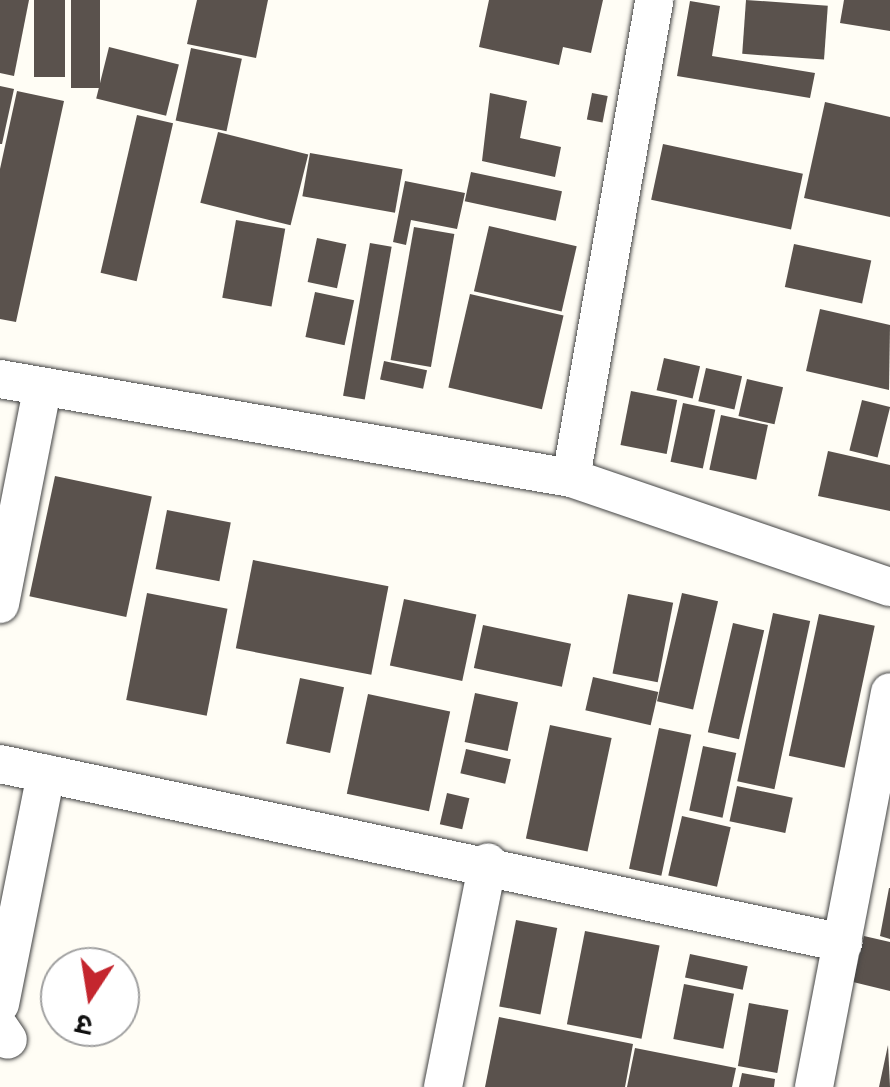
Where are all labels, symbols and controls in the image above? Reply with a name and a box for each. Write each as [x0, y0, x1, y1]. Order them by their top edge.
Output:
north arrow [40, 947, 140, 1047]
text: उ [73, 1007, 96, 1043]

